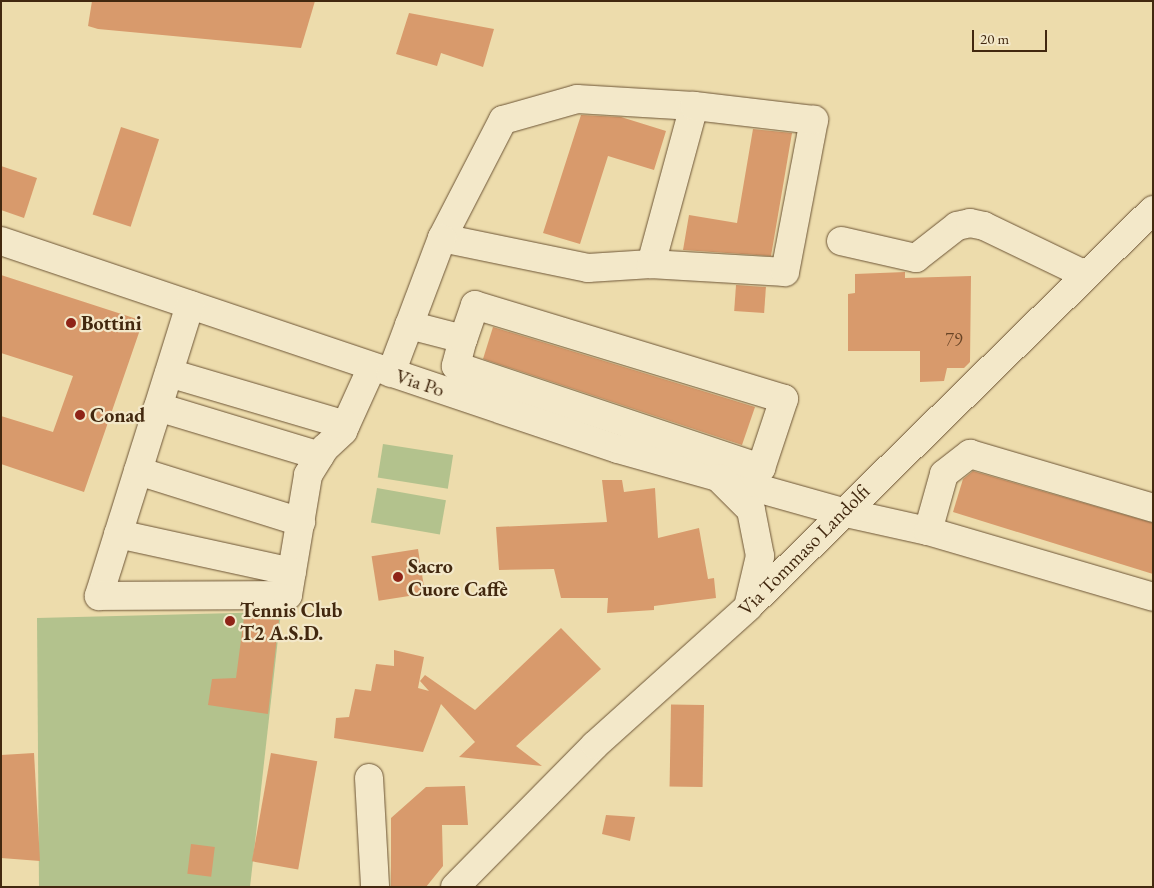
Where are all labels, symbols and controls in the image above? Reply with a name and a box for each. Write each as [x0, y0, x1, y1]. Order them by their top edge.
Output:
scale bar [974, 20, 1049, 52]
text: 20 m [980, 29, 1009, 48]
place label: Bottini [81, 311, 142, 335]
marker: Bottini [65, 317, 77, 329]
house number: 79 [945, 329, 963, 351]
street label: Via Po [393, 364, 447, 402]
place label: Conad [90, 403, 145, 427]
marker: Conad [74, 409, 86, 421]
street label: Via Tommaso Landolfi [733, 479, 875, 621]
place label: Sacro Cuore Caffè [408, 554, 508, 601]
marker: Sacro Cuore Caffè [392, 571, 404, 583]
place label: Tennis Club T2 A.S.D. [240, 598, 342, 645]
marker: Tennis Club T2 A.S.D. [224, 615, 236, 627]

